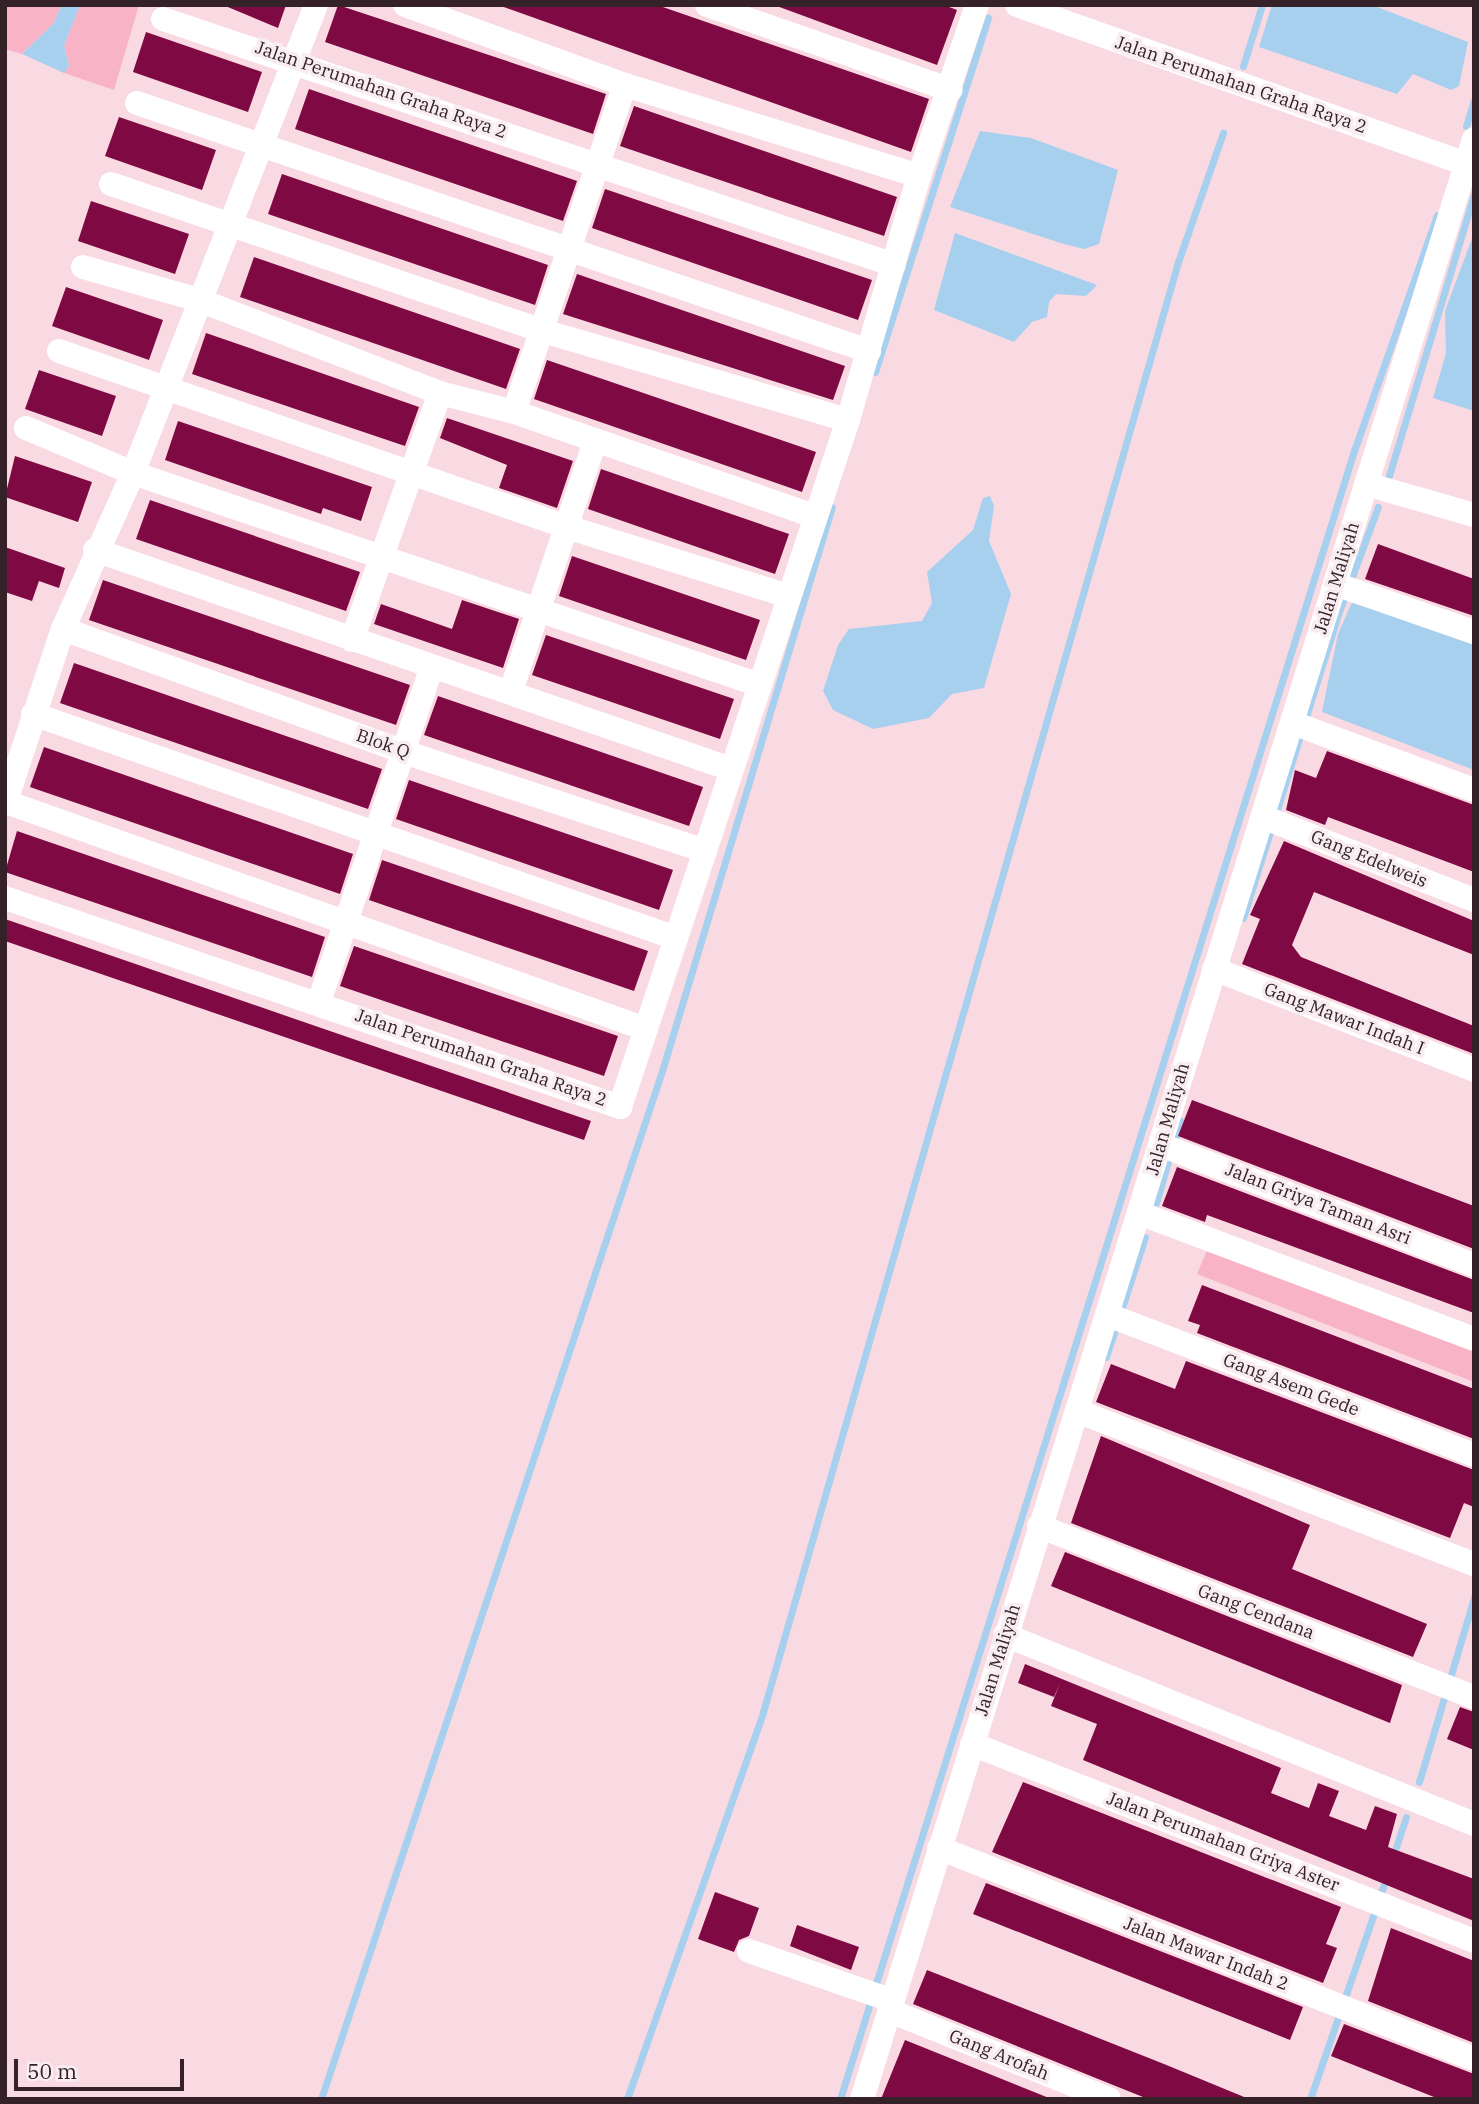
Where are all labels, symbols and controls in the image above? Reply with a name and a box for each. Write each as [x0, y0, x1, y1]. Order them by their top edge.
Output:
street label: Jalan Perumahan Graha Raya 2 [1112, 32, 1370, 138]
street label: Jalan Perumahan Graha Raya 2 [252, 37, 510, 143]
street label: Jalan Maliyah [1310, 519, 1364, 637]
street label: Blok Q [353, 725, 413, 763]
street label: Gang Edelweis [1308, 826, 1430, 892]
street label: Gang Mawar Indah I [1261, 978, 1427, 1060]
street label: Jalan Perumahan Graha Raya 2 [352, 1005, 610, 1111]
street label: Jalan Maliyah [1142, 1060, 1194, 1178]
street label: Jalan Griya Taman Asri [1222, 1159, 1414, 1249]
street label: Gang Asem Gede [1220, 1349, 1362, 1421]
street label: Gang Cendana [1195, 1580, 1317, 1644]
street label: Jalan Maliyah [971, 1601, 1025, 1719]
street label: Jalan Perumahan Griya Aster [1104, 1788, 1342, 1896]
street label: Jalan Mawar Indah 2 [1121, 1913, 1291, 1995]
street label: Gang Arofah [946, 2025, 1052, 2085]
scale bar [18, 2044, 187, 2088]
text: 50 m [27, 2057, 77, 2085]

